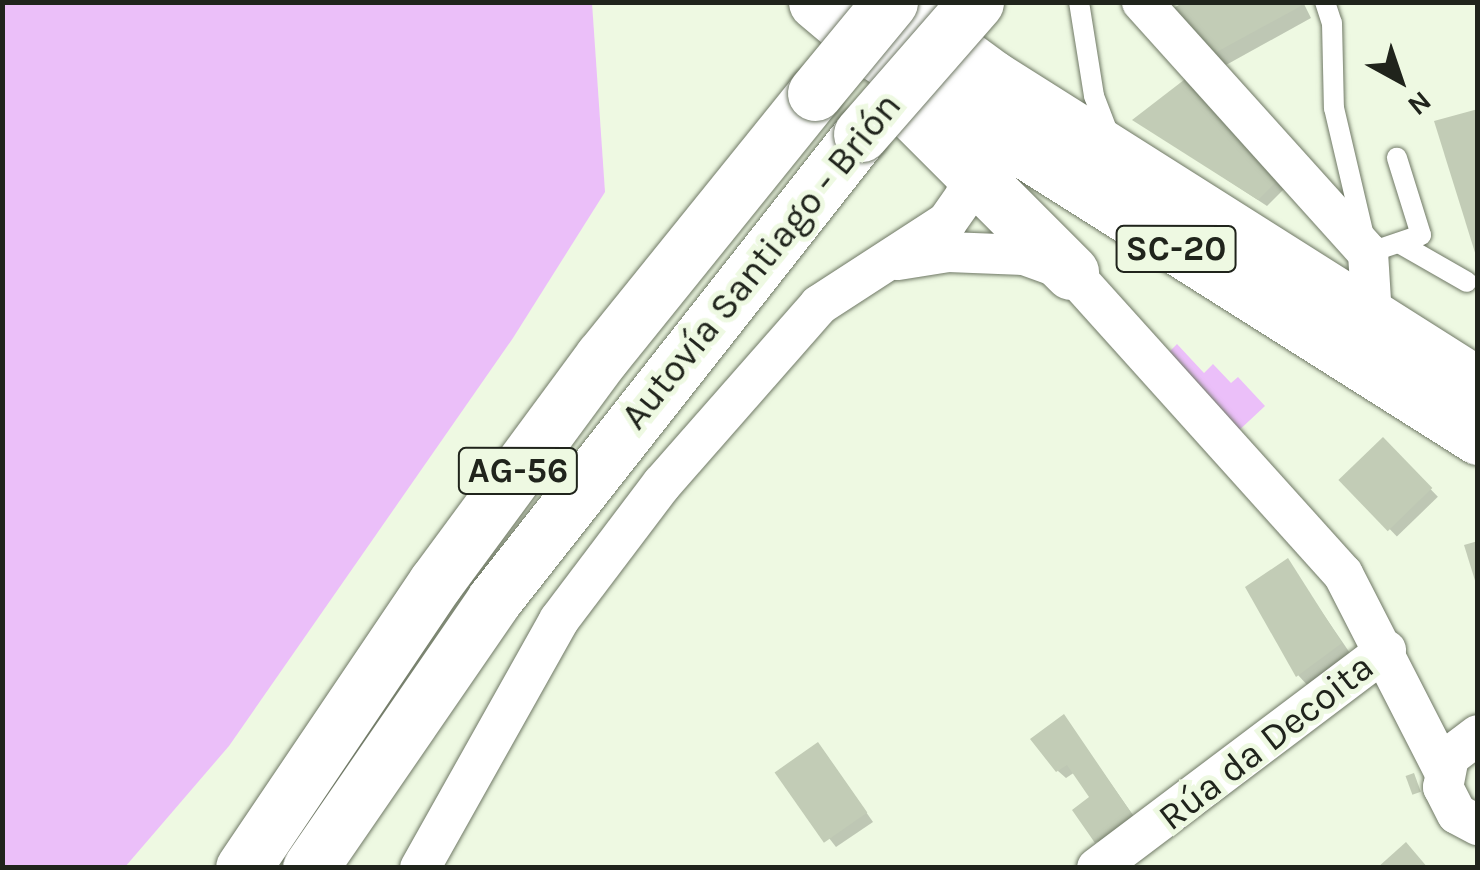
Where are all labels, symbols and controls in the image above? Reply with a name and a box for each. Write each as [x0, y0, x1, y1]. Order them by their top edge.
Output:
north arrow [1350, 30, 1450, 130]
street label: Autovía Santiago - Brión [611, 84, 911, 438]
text: N [1401, 84, 1438, 122]
road number: SC-20 [1114, 219, 1238, 279]
road number: AG-56 [456, 441, 580, 501]
street label: Rúa da Decoita [1149, 644, 1383, 840]

